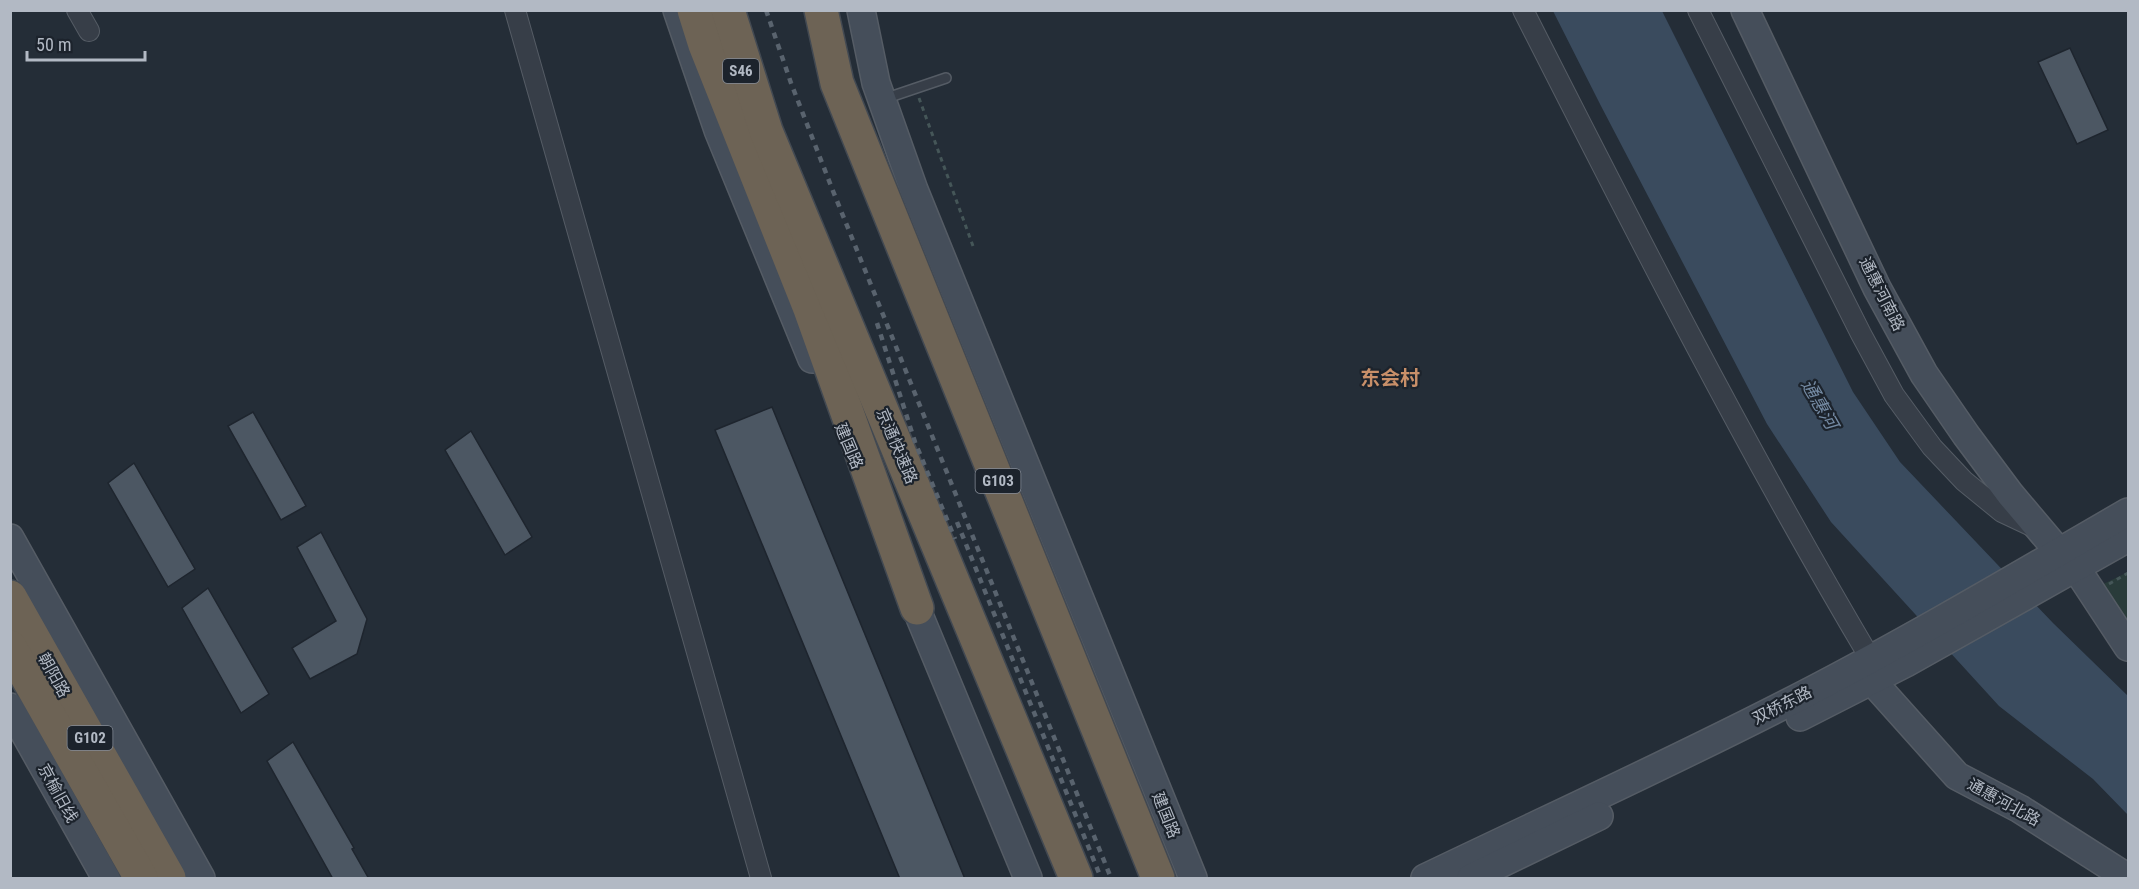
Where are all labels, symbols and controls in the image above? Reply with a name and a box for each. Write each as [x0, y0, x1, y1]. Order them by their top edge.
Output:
scale bar [27, 24, 146, 62]
text: 50 m [36, 34, 71, 55]
road number: S46 [723, 59, 759, 83]
street label: 通惠河南路 [1855, 254, 1909, 334]
district label: 东会村 [1360, 366, 1420, 390]
water label: 通惠河 [1797, 375, 1844, 435]
street label: 京通快速路 [873, 405, 921, 487]
street label: 建国路 [831, 420, 867, 472]
road number: G103 [976, 469, 1020, 493]
street label: 朝阳路 [34, 649, 74, 701]
street label: 双桥东路 [1749, 682, 1815, 728]
road number: G102 [68, 726, 112, 750]
street label: 京榆旧线 [34, 760, 82, 826]
street label: 通惠河北路 [1964, 774, 2044, 830]
street label: 建国路 [1148, 789, 1184, 841]

